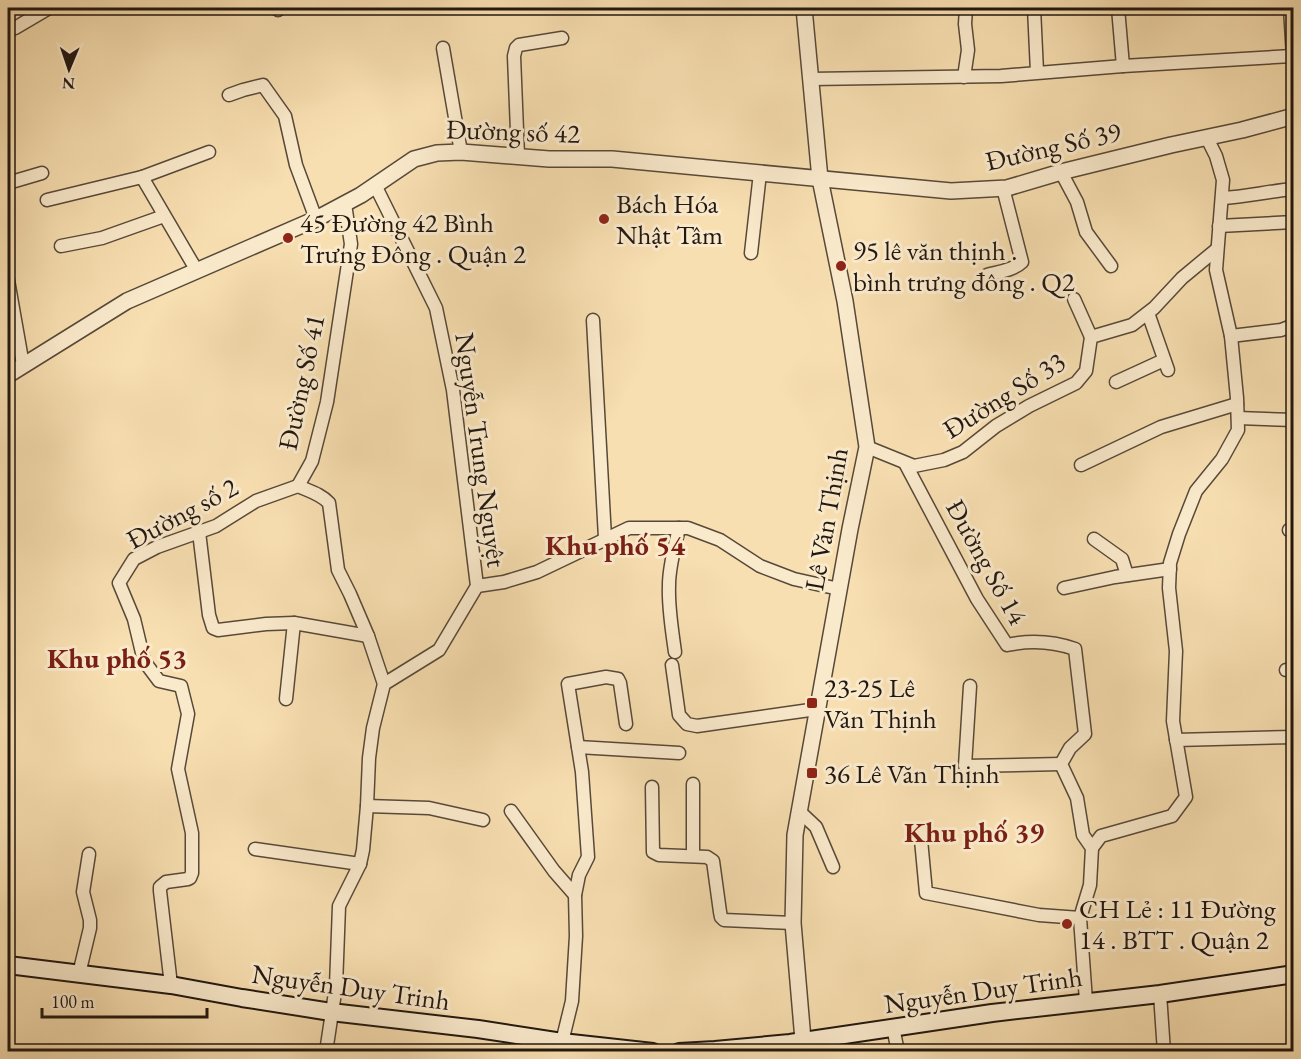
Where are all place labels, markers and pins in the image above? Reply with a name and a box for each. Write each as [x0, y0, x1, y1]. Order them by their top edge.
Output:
place label: Bách Hóa Nhật Tâm [616, 186, 723, 252]
place label: 45 Đường 42 Bình Trưng Đông . Quận 2 [300, 205, 526, 271]
marker: Bách Hóa Nhật Tâm [597, 212, 611, 226]
marker: 45 Đường 42 Bình Trưng Đông . Quận 2 [281, 231, 295, 245]
place label: 95 lê văn thịnh . bình trưng đông . Q2 [853, 233, 1075, 299]
marker: 95 lê văn thịnh . bình trưng đông . Q2 [834, 259, 848, 273]
place label: 23-25 Lê Văn Thịnh [824, 670, 937, 736]
marker: 23-25 Lê Văn Thịnh [805, 696, 819, 710]
place label: 36 Lê Văn Thịnh [824, 756, 1000, 791]
marker: 36 Lê Văn Thịnh [805, 766, 819, 780]
place label: CH Lẻ : 11 Đường 14 . BTT . Quận 2 [1079, 891, 1276, 957]
marker: CH Lẻ : 11 Đường 14 . BTT . Quận 2 [1060, 917, 1074, 931]

